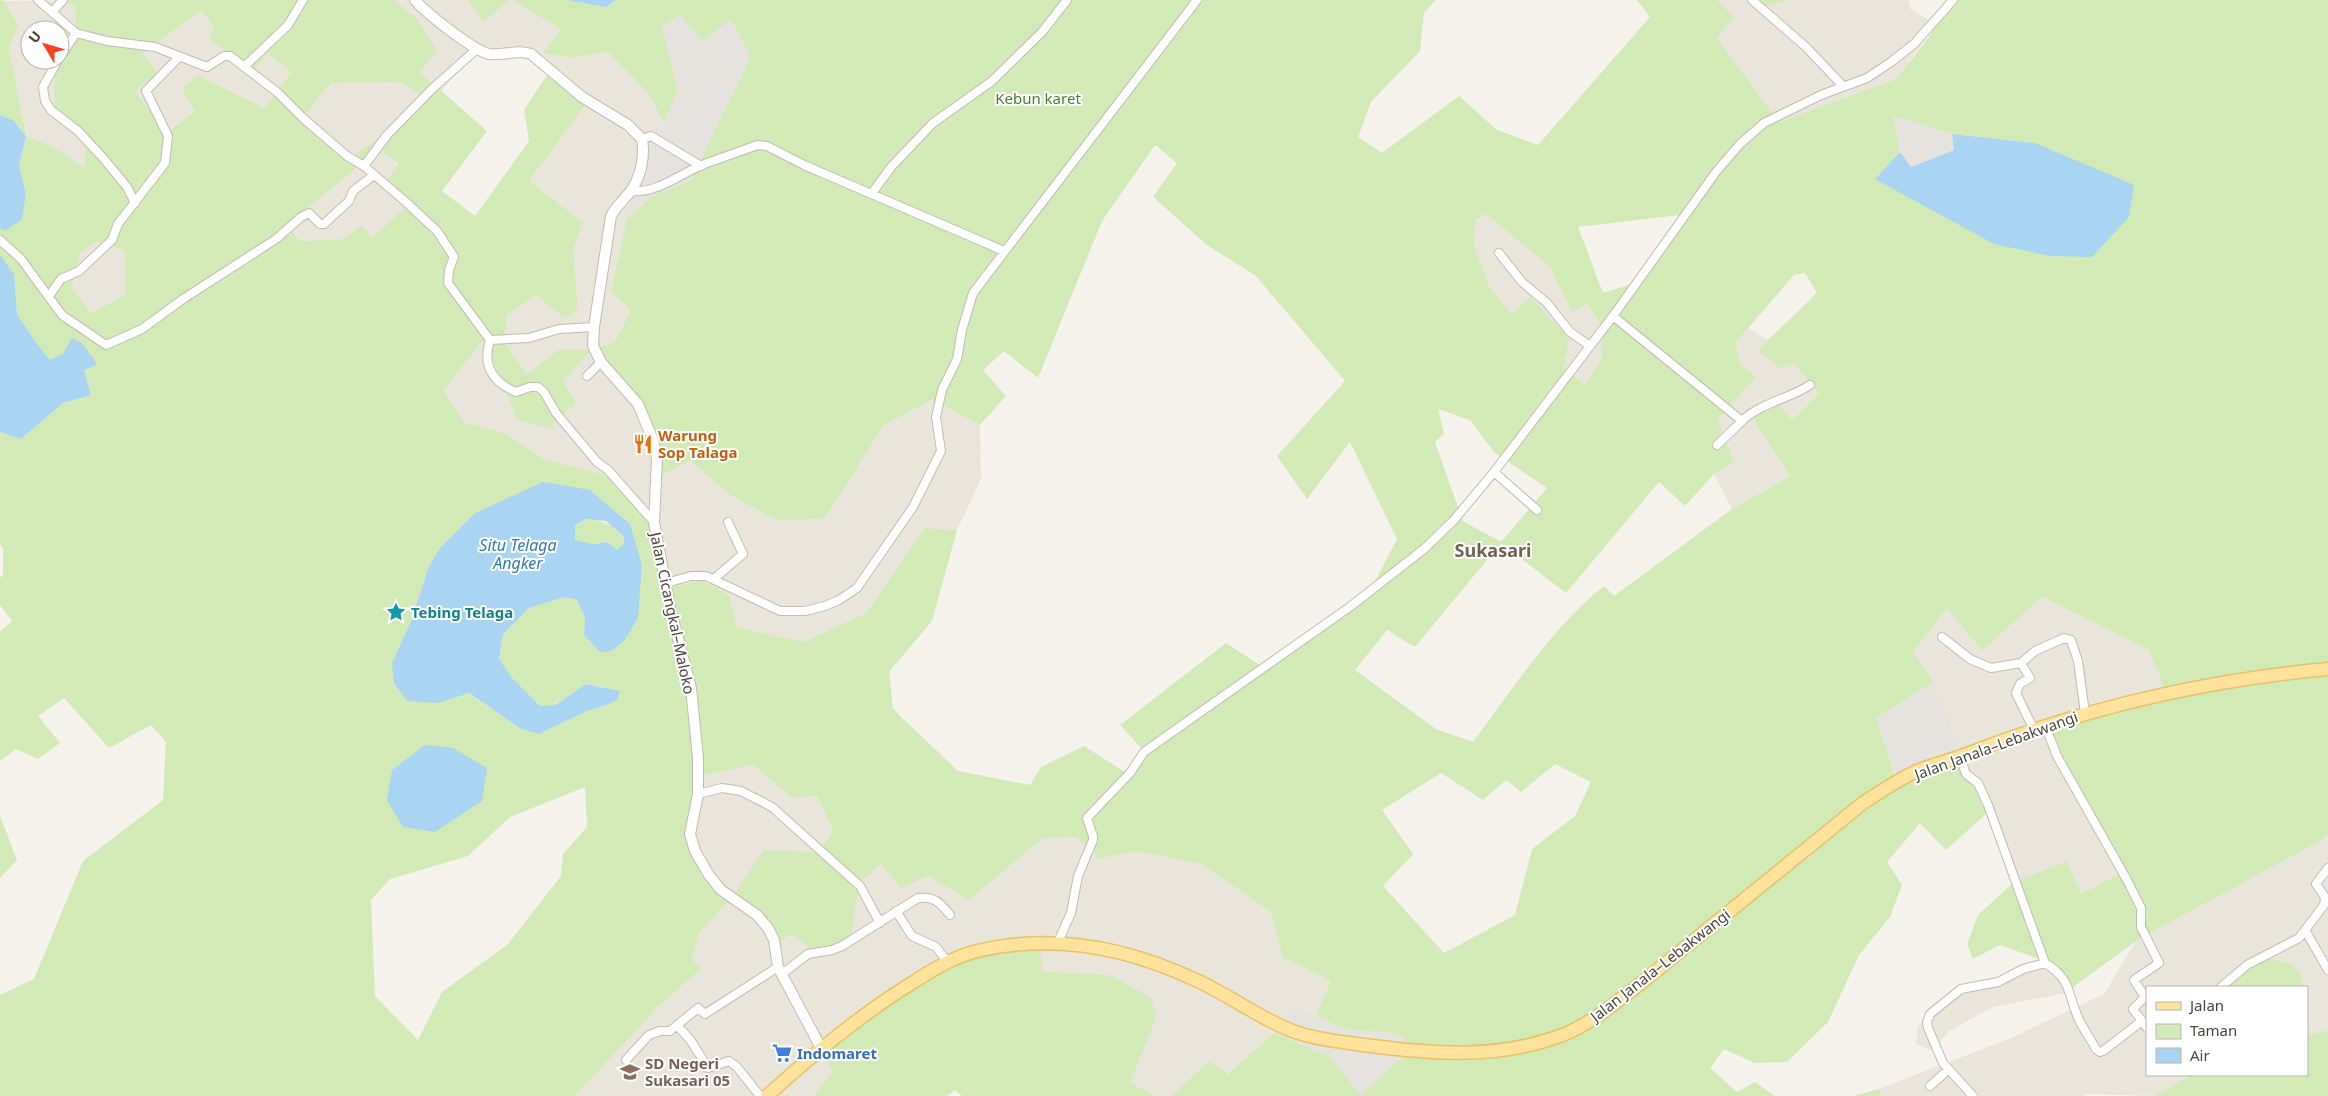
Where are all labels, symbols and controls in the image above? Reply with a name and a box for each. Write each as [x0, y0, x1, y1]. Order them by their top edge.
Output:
north arrow [20, 20, 70, 70]
text: U [24, 27, 45, 47]
park label: Kebun karet [995, 88, 1081, 108]
place label: Warung Sop Talaga [658, 425, 737, 462]
restaurant icon: Warung Sop Talaga [632, 433, 654, 455]
street label: Jalan Cicangkal–Maloko [646, 528, 700, 696]
water label: Situ Telaga Angker [479, 534, 557, 574]
district label: Sukasari [1455, 538, 1531, 562]
place icon: Tebing Telaga [385, 601, 407, 623]
place label: Tebing Telaga [411, 602, 513, 622]
street label: Jalan Janala–Lebakwangi [1910, 706, 2080, 785]
street label: Jalan Janala–Lebakwangi [1584, 904, 1734, 1027]
legend [2146, 986, 2308, 1076]
text: Jalan [2188, 995, 2224, 1015]
text: Taman [2190, 1020, 2237, 1040]
supermarket icon: Indomaret [771, 1042, 793, 1064]
place label: Indomaret [797, 1043, 877, 1063]
text: Air [2190, 1045, 2210, 1065]
place label: SD Negeri Sukasari 05 [645, 1053, 730, 1090]
school or university icon: SD Negeri Sukasari 05 [619, 1061, 641, 1083]

